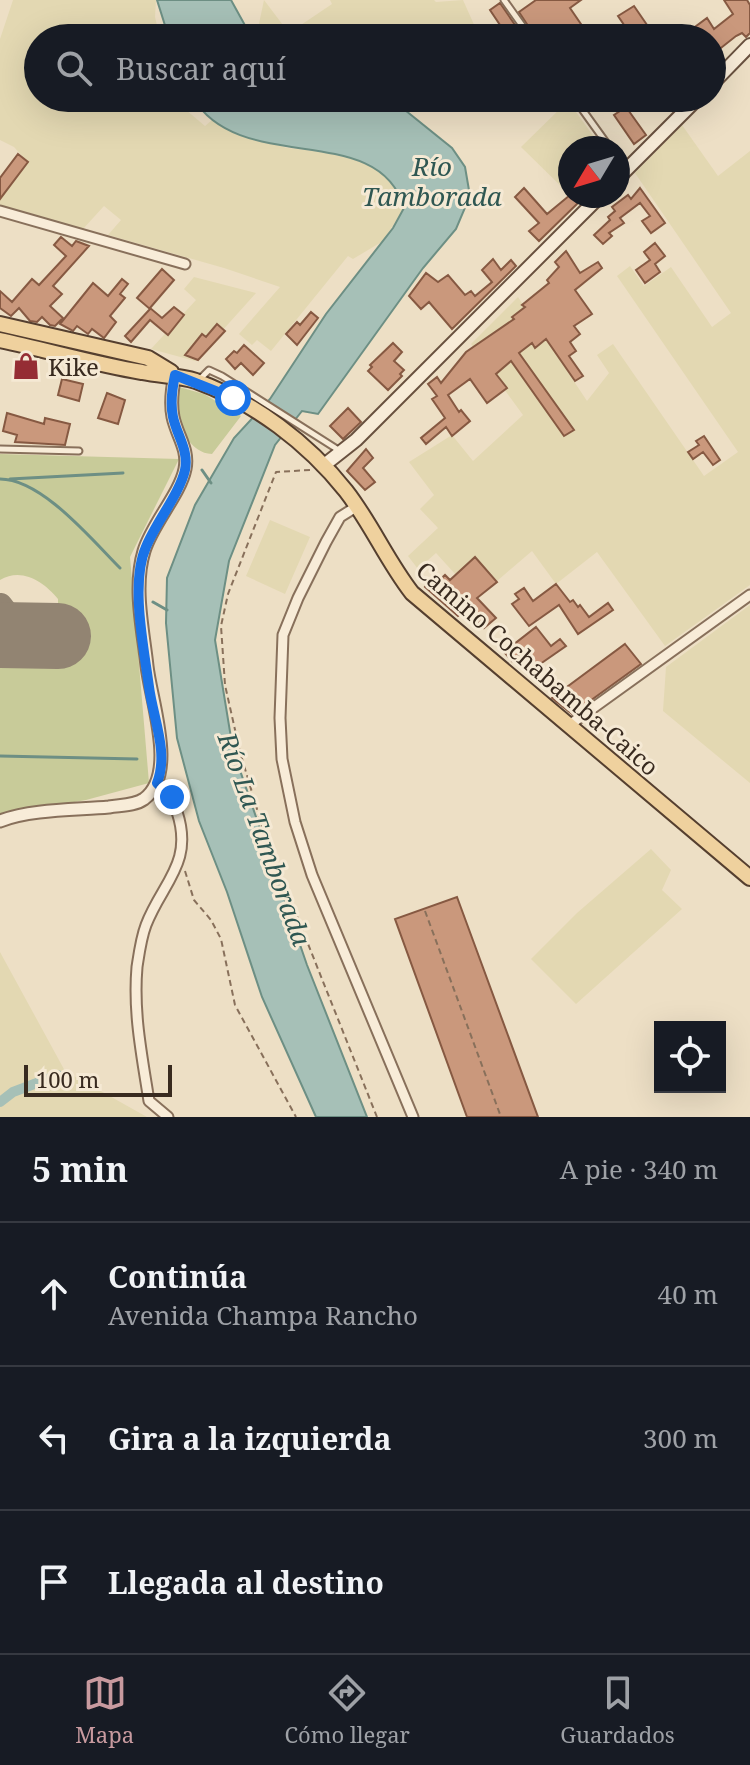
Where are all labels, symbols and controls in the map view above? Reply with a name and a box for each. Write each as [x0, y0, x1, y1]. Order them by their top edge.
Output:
search box [24, 24, 726, 112]
icon: search [52, 46, 96, 90]
text: Buscar aquí [116, 48, 286, 89]
north arrow [558, 136, 630, 208]
water label: Río Tamborada [362, 148, 502, 214]
place label: Kike [48, 350, 99, 383]
shop icon: Kike [11, 351, 41, 381]
route start [215, 380, 251, 416]
street label: Camino Cochabamba-Caico [410, 553, 666, 783]
water label: Río La Tamborada [209, 726, 320, 951]
route end [154, 779, 190, 815]
map controls [654, 1021, 726, 1093]
button: locate [654, 1021, 726, 1093]
scale bar [24, 1061, 172, 1097]
text: 100 m [36, 1064, 99, 1094]
text: 5 min [32, 1146, 128, 1192]
text: A pie · 340 m [560, 1151, 718, 1187]
text: Continúa [108, 1256, 247, 1297]
icon: ahead [32, 1272, 76, 1316]
text: 40 m [658, 1276, 718, 1312]
text: Avenida Champa Rancho [108, 1297, 418, 1333]
icon: left [32, 1416, 76, 1460]
text: Gira a la izquierda [108, 1418, 391, 1459]
text: 300 m [643, 1420, 718, 1456]
icon: arrive [32, 1560, 76, 1604]
text: Llegada al destino [108, 1562, 384, 1603]
tab: Mapa [75, 1671, 134, 1749]
tab: Cómo llegar [285, 1671, 410, 1749]
tab: Guardados [560, 1671, 675, 1749]

